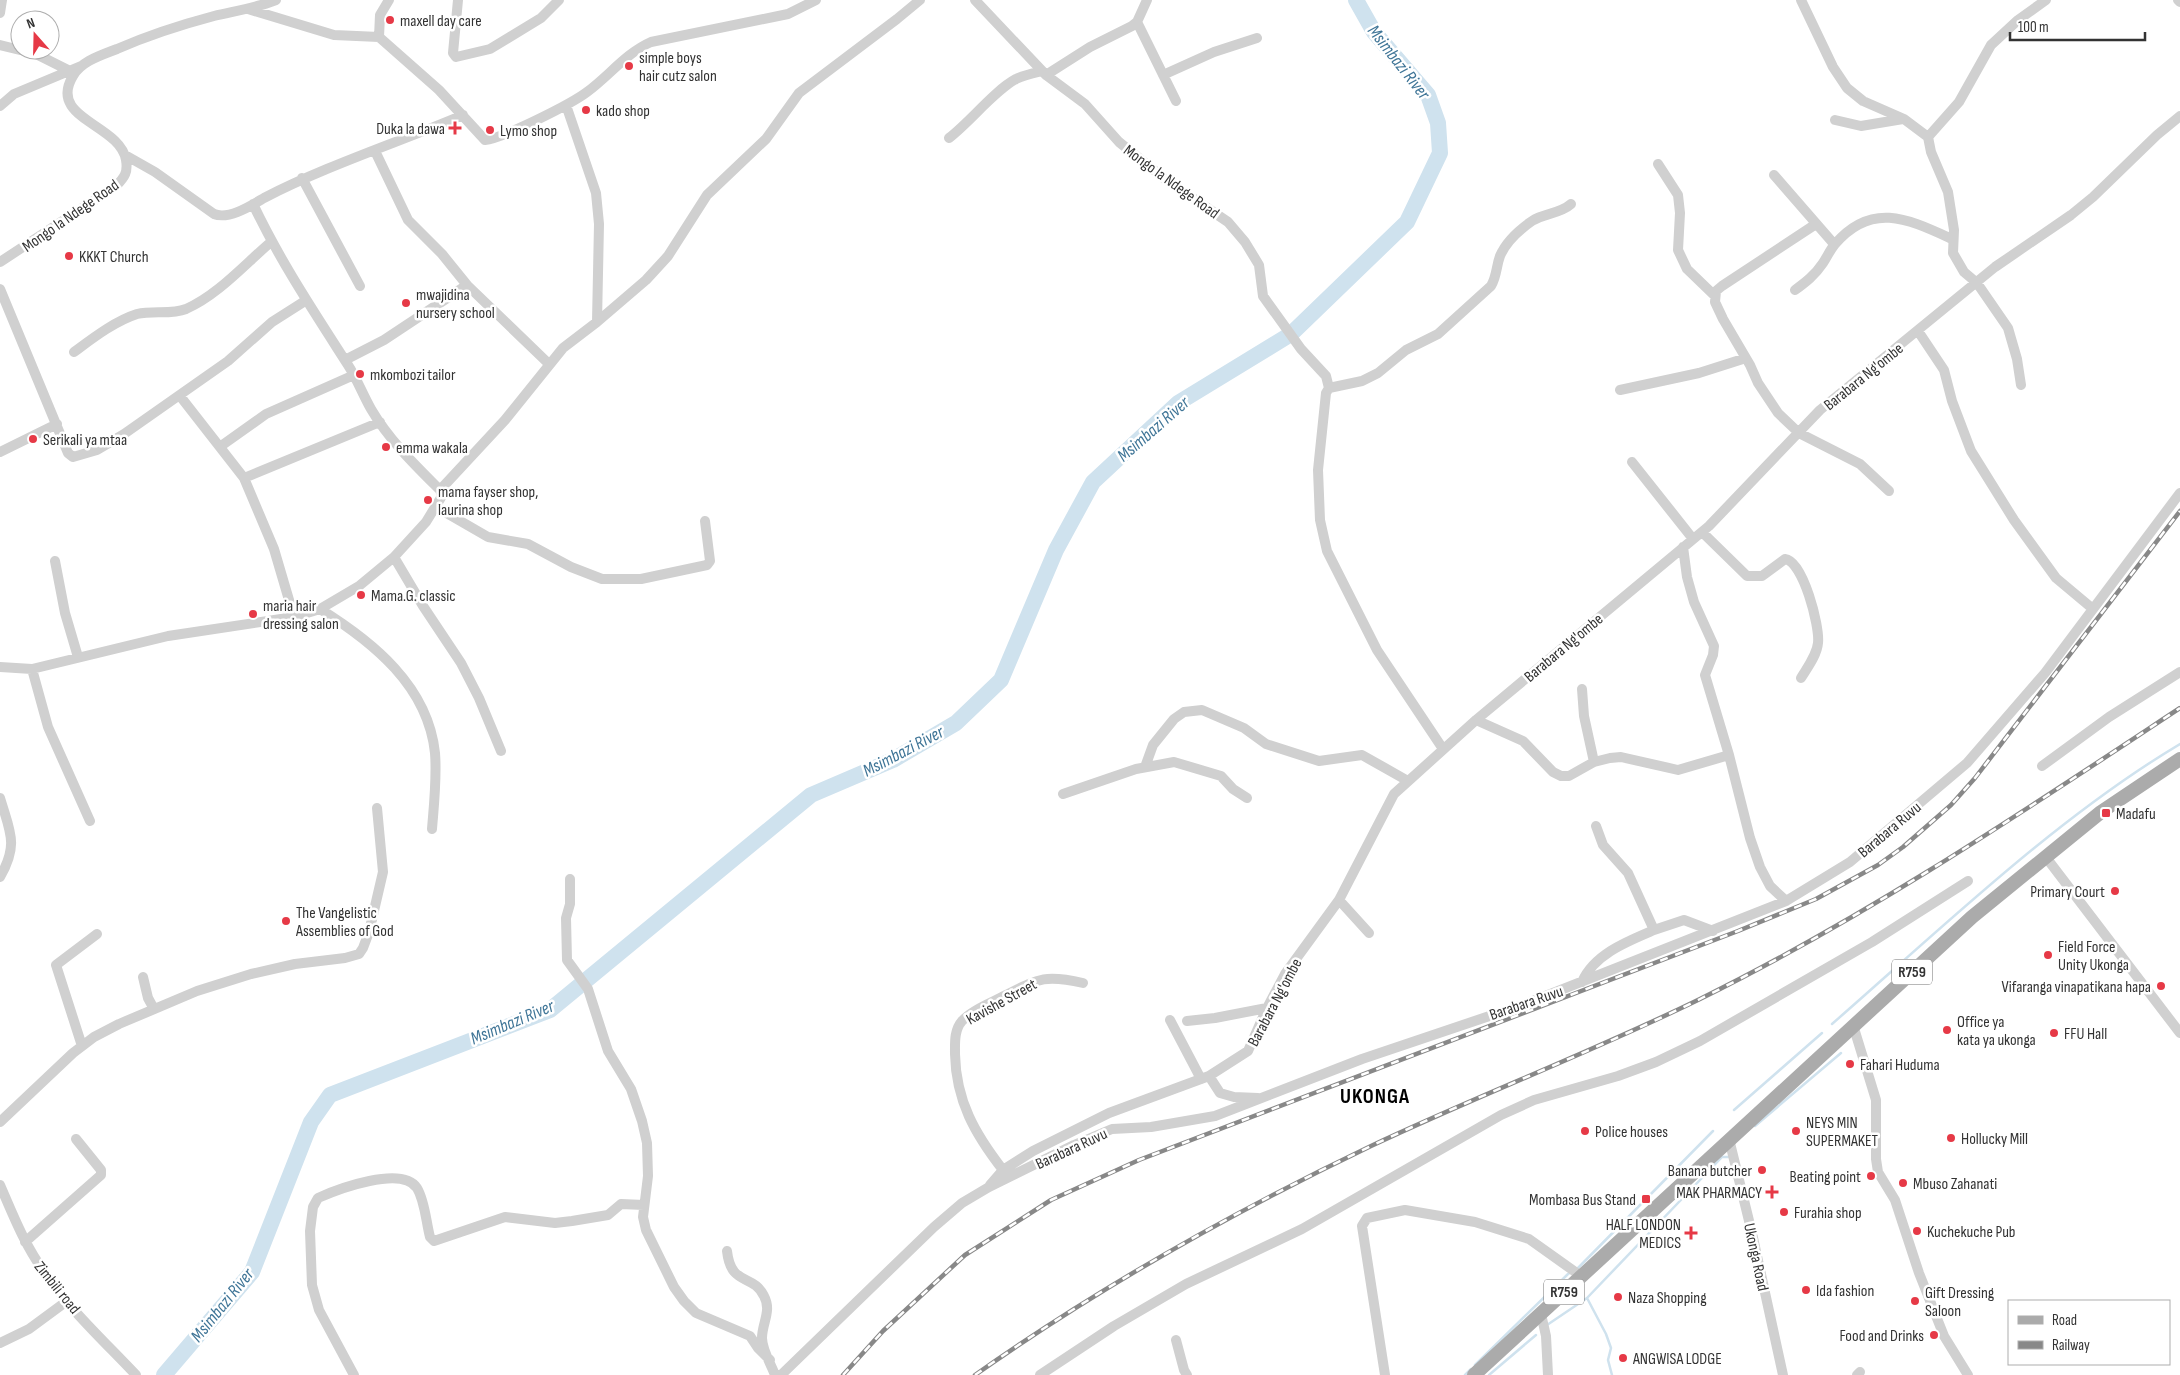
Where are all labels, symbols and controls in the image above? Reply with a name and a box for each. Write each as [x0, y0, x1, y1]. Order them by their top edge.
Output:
north arrow [10, 10, 60, 60]
scale bar [2010, 10, 2145, 42]
place label: maxell day care [400, 12, 482, 31]
text: N [24, 14, 37, 33]
marker: maxell day care [384, 14, 396, 26]
text: 100 m [2018, 18, 2049, 37]
water label: Msimbazi River [1363, 21, 1435, 104]
place label: simple boys hair cutz salon [639, 49, 717, 86]
marker: simple boys hair cutz salon [623, 60, 635, 72]
place label: kado shop [596, 102, 650, 121]
marker: kado shop [580, 104, 592, 116]
place label: Duka la dawa [376, 120, 445, 139]
marker: Duka la dawa [449, 122, 461, 134]
place label: Lymo shop [500, 122, 557, 141]
marker: Lymo shop [484, 124, 496, 136]
street label: Mongo la Ndege Road [1120, 141, 1223, 223]
street label: Mongo la Ndege Road [19, 176, 123, 257]
place label: KKKT Church [79, 248, 149, 267]
marker: KKKT Church [63, 250, 75, 262]
place label: mwajidina nursery school [416, 286, 495, 323]
marker: mwajidina nursery school [400, 297, 412, 309]
street label: Barabara Ng'ombe [1820, 339, 1907, 415]
place label: mkombozi tailor [370, 366, 456, 385]
marker: mkombozi tailor [354, 368, 366, 380]
water label: Msimbazi River [1113, 392, 1194, 466]
place label: Serikali ya mtaa [43, 431, 127, 450]
marker: Serikali ya mtaa [27, 433, 39, 445]
place label: emma wakala [396, 439, 468, 458]
marker: emma wakala [380, 441, 392, 453]
place label: mama fayser shop, laurina shop [438, 483, 538, 520]
marker: mama fayser shop, laurina shop [422, 494, 434, 506]
place label: Mama.G. classic [371, 587, 456, 606]
marker: Mama.G. classic [355, 589, 367, 601]
place label: maria hair dressing salon [263, 597, 339, 634]
marker: maria hair dressing salon [247, 608, 259, 620]
street label: Barabara Ng'ombe [1521, 610, 1607, 687]
water label: Msimbazi River [859, 721, 948, 781]
street label: Barabara Ruvu [1855, 798, 1925, 862]
place label: Madafu [2116, 805, 2156, 824]
marker: Madafu [2100, 807, 2112, 819]
place label: Primary Court [2030, 883, 2105, 902]
marker: Primary Court [2109, 885, 2121, 897]
place label: The Vangelistic Assemblies of God [295, 904, 394, 941]
marker: The Vangelistic Assemblies of God [280, 915, 292, 927]
place label: Field Force Unity Ukonga [2058, 938, 2129, 975]
marker: Field Force Unity Ukonga [2042, 949, 2054, 961]
street label: Barabara Ng'ombe [1244, 956, 1306, 1050]
road number: R759 [1892, 960, 1932, 984]
street label: Kavishe Street [963, 975, 1040, 1029]
place label: Vifaranga vinapatikana hapa [2002, 978, 2151, 997]
marker: Vifaranga vinapatikana hapa [2155, 980, 2167, 992]
street label: Barabara Ruvu [1487, 982, 1566, 1025]
water label: Msimbazi River [467, 995, 558, 1049]
place label: Office ya kata ya ukonga [1957, 1013, 2036, 1050]
marker: Office ya kata ya ukonga [1941, 1024, 1953, 1036]
place label: FFU Hall [2064, 1025, 2107, 1044]
marker: FFU Hall [2048, 1027, 2060, 1039]
place label: Fahari Huduma [1860, 1056, 1940, 1075]
marker: Fahari Huduma [1844, 1058, 1856, 1070]
district label: UKONGA [1340, 1084, 1410, 1109]
place label: NEYS MIN SUPERMAKET [1806, 1114, 1879, 1151]
place label: Police houses [1595, 1123, 1668, 1142]
street label: Barabara Ruvu [1033, 1125, 1110, 1174]
marker: Police houses [1579, 1125, 1591, 1137]
marker: NEYS MIN SUPERMAKET [1790, 1125, 1802, 1137]
place label: Hollucky Mill [1961, 1130, 2028, 1149]
marker: Hollucky Mill [1945, 1132, 1957, 1144]
place label: Banana butcher [1668, 1162, 1752, 1181]
marker: Banana butcher [1756, 1164, 1768, 1176]
place label: Beating point [1790, 1168, 1861, 1187]
marker: Beating point [1865, 1170, 1877, 1182]
place label: Mbuso Zahanati [1913, 1175, 1997, 1194]
marker: Mbuso Zahanati [1897, 1177, 1909, 1189]
place label: MAK PHARMACY [1676, 1184, 1762, 1203]
marker: MAK PHARMACY [1766, 1186, 1778, 1198]
place label: Mombasa Bus Stand [1529, 1191, 1636, 1210]
marker: Mombasa Bus Stand [1640, 1193, 1652, 1205]
place label: Furahia shop [1794, 1204, 1862, 1223]
marker: Furahia shop [1778, 1206, 1790, 1218]
place label: HALF LONDON MEDICS [1606, 1216, 1681, 1253]
street label: Ukonga Road [1739, 1222, 1772, 1293]
place label: Kuchekuche Pub [1927, 1223, 2016, 1242]
marker: Kuchekuche Pub [1911, 1225, 1923, 1237]
marker: HALF LONDON MEDICS [1685, 1227, 1697, 1239]
street label: Zimbili road [30, 1258, 84, 1318]
water label: Msimbazi River [186, 1264, 259, 1346]
road number: R759 [1544, 1280, 1584, 1304]
place label: Ida fashion [1816, 1282, 1874, 1301]
marker: Ida fashion [1800, 1284, 1812, 1296]
place label: Gift Dressing Saloon [1925, 1284, 1994, 1321]
place label: Naza Shopping [1628, 1289, 1707, 1308]
marker: Naza Shopping [1612, 1291, 1624, 1303]
marker: Gift Dressing Saloon [1909, 1295, 1921, 1307]
legend [2008, 1300, 2170, 1365]
text: Road [2052, 1311, 2077, 1330]
place label: Food and Drinks [1840, 1327, 1924, 1346]
marker: Food and Drinks [1928, 1329, 1940, 1341]
text: Railway [2052, 1336, 2090, 1355]
place label: ANGWISA LODGE [1632, 1350, 1722, 1369]
marker: ANGWISA LODGE [1617, 1352, 1629, 1364]

